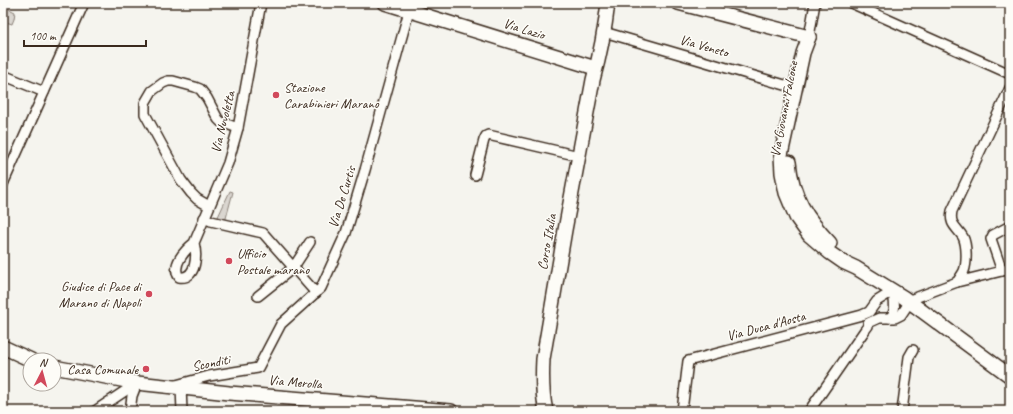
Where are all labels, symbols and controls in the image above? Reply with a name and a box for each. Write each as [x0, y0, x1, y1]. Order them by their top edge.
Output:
street label: Via Lazio [501, 15, 549, 44]
scale bar [24, 22, 146, 48]
text: 100 m [30, 28, 57, 44]
street label: Via Veneto [678, 31, 732, 62]
street label: Via Giovanni Falcone [766, 58, 802, 158]
place label: Stazione Carabinieri Marano [284, 79, 380, 112]
street label: Via Nuvoletta [207, 88, 239, 155]
marker: Stazione Carabinieri Marano [271, 90, 281, 100]
street label: Via De Curtis [325, 163, 360, 230]
street label: Corso Italia [534, 211, 560, 271]
place label: Ufficio Postale marano [237, 245, 310, 278]
marker: Ufficio Postale marano [224, 256, 234, 266]
place label: Giudice di Pace di Marano di Napoli [59, 278, 143, 311]
marker: Giudice di Pace di Marano di Napoli [144, 289, 154, 299]
street label: Via Duca d'Aosta [725, 307, 808, 345]
street label: Sconditi [191, 350, 234, 375]
north arrow [22, 352, 62, 392]
text: N [39, 355, 49, 370]
place label: Casa Comunale [67, 361, 139, 378]
marker: Casa Comunale [141, 364, 151, 374]
street label: Via Merolla [268, 371, 324, 393]

